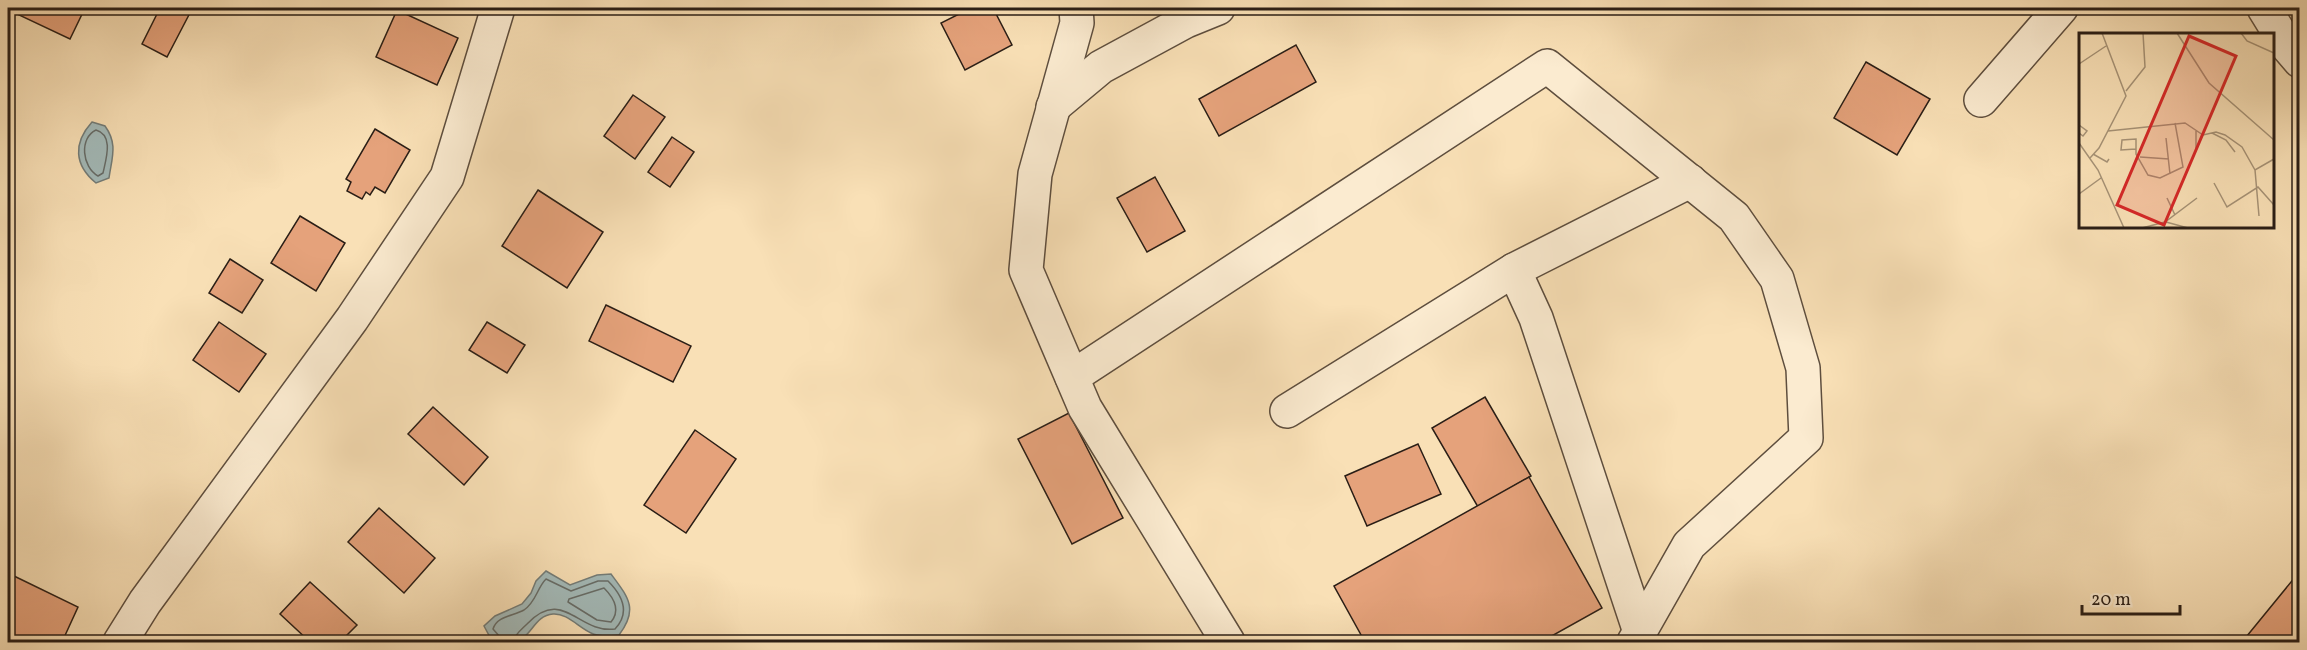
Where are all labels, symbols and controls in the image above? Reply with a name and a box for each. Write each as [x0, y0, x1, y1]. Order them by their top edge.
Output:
inset map [2079, 33, 2274, 228]
scale bar [2082, 578, 2180, 616]
text: 20 m [2091, 588, 2131, 613]

